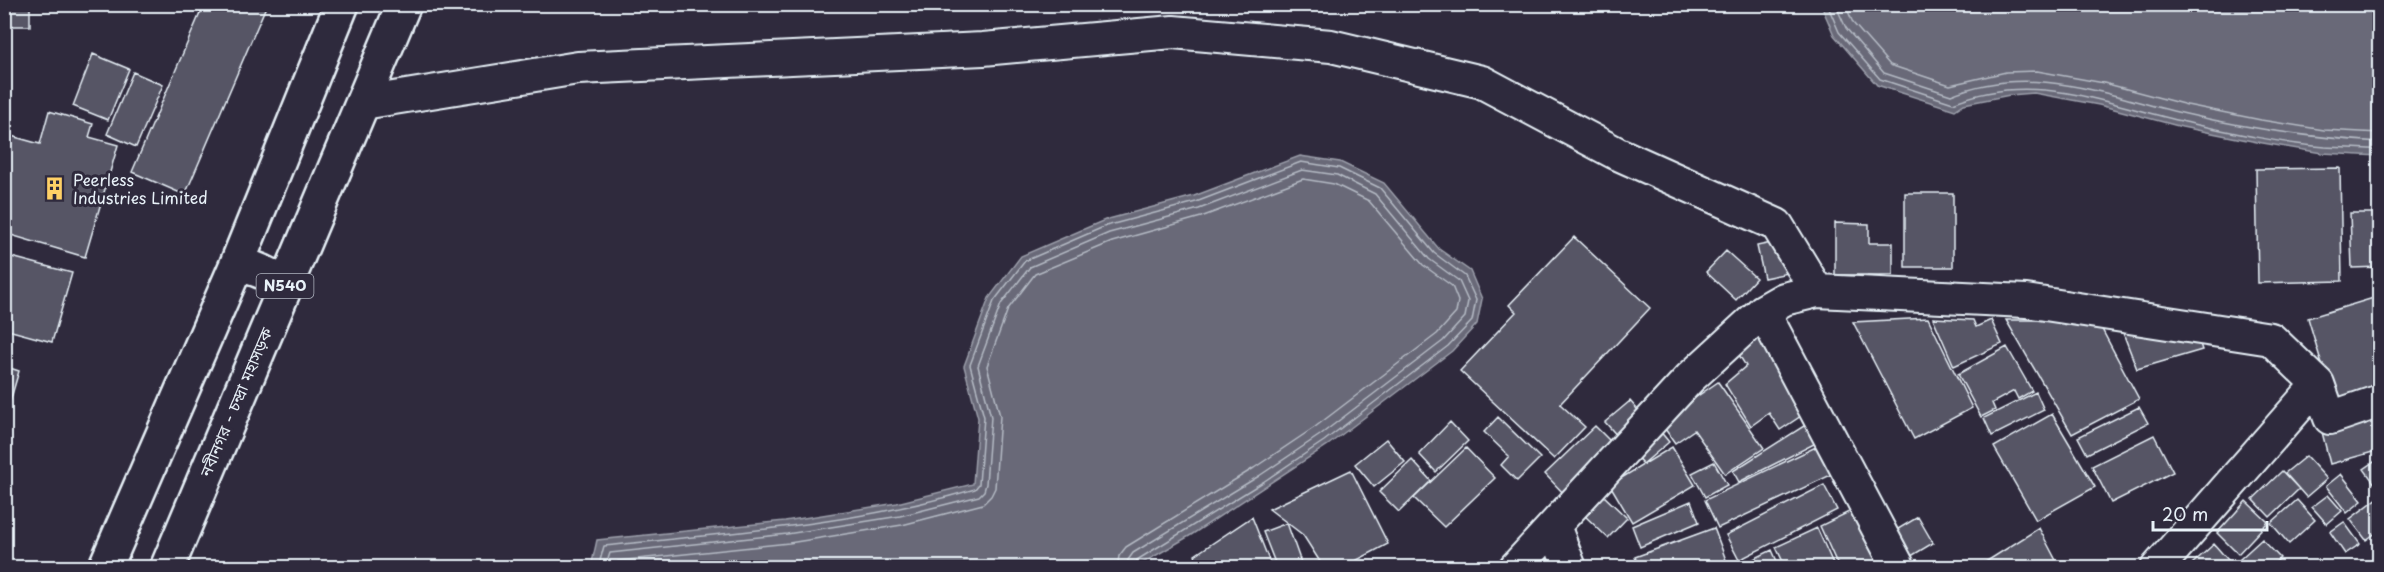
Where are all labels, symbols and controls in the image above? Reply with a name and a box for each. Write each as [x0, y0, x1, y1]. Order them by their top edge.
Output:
place label: Peerless Industries Limited [73, 167, 208, 209]
building icon: Peerless Industries Limited [42, 176, 68, 202]
road number: N540 [256, 274, 314, 298]
street label: নবীনগর - চন্দ্রা মহাসড়ক [192, 322, 278, 481]
scale bar [2153, 494, 2267, 532]
text: 20 m [2162, 500, 2208, 527]

